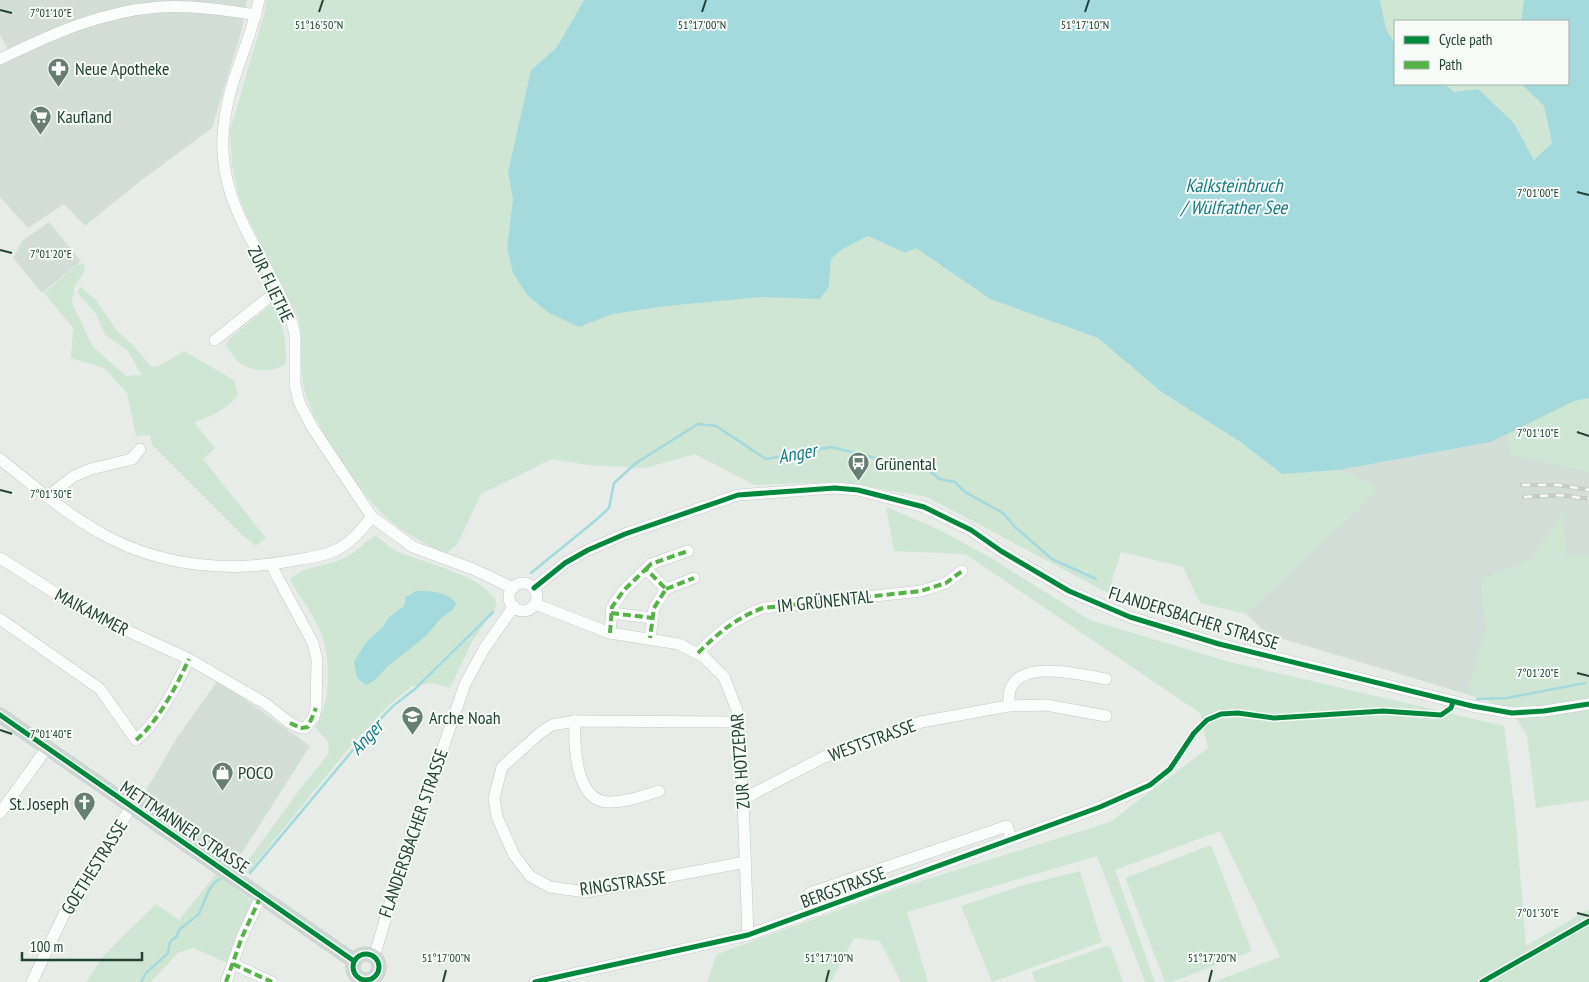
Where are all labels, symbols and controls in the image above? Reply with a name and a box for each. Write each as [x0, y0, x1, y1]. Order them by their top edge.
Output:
text: 7°01'10"E [30, 5, 72, 20]
text: 51°16'50"N [295, 17, 343, 32]
text: 51°17'00"N [678, 17, 726, 32]
text: 51°17'10"N [1061, 17, 1109, 32]
legend [1394, 20, 1569, 85]
text: Cycle path [1439, 30, 1492, 49]
text: Path [1439, 55, 1462, 74]
pharmacy icon: Neue Apotheke [47, 56, 71, 87]
place label: Neue Apotheke [75, 57, 169, 80]
supermarket icon: Kaufland [29, 104, 53, 135]
place label: Kaufland [57, 105, 112, 128]
water label: Kalksteinbruch / Wülfrather See [1179, 173, 1288, 219]
text: 7°01'00"E [1517, 185, 1559, 200]
street label: ZUR FLIETHE [243, 242, 299, 326]
text: 7°01'20"E [30, 246, 72, 261]
text: 7°01'10"E [1517, 425, 1559, 440]
water label: Anger [776, 437, 821, 468]
bus stop icon: Grünental [847, 451, 871, 482]
place label: Grünental [875, 452, 937, 475]
text: 7°01'30"E [30, 486, 72, 501]
street label: FLANDERSBACHER STRASSE [1106, 581, 1282, 655]
street label: MAIKAMMER [51, 583, 133, 641]
street label: IM GRÜNENTAL [776, 584, 875, 617]
text: 7°01'20"E [1517, 665, 1559, 680]
school or university icon: Arche Noah [401, 705, 425, 736]
place label: Arche Noah [429, 706, 501, 729]
street label: ZUR HOTZEPAR [725, 712, 755, 810]
water label: Anger [344, 713, 390, 759]
street label: WESTSTRASSE [825, 714, 919, 766]
text: 7°01'40"E [30, 726, 72, 741]
street label: FLANDERSBACHER STRASSE [373, 746, 453, 920]
shop icon: POCO [210, 760, 234, 791]
place label: POCO [238, 761, 274, 784]
street label: METTMANNER STRASSE [116, 775, 254, 879]
church icon: St. Joseph [73, 791, 97, 822]
place label: St. Joseph [9, 792, 69, 815]
street label: GOETHESTRASSE [56, 815, 132, 919]
street label: BERGSTRASSE [797, 861, 889, 913]
street label: RINGSTRASSE [578, 866, 668, 900]
text: 7°01'30"E [1517, 905, 1559, 920]
scale bar [22, 930, 142, 962]
text: 100 m [30, 937, 63, 956]
text: 51°17'00"N [422, 950, 470, 965]
text: 51°17'10"N [805, 950, 853, 965]
text: 51°17'20"N [1188, 950, 1236, 965]

